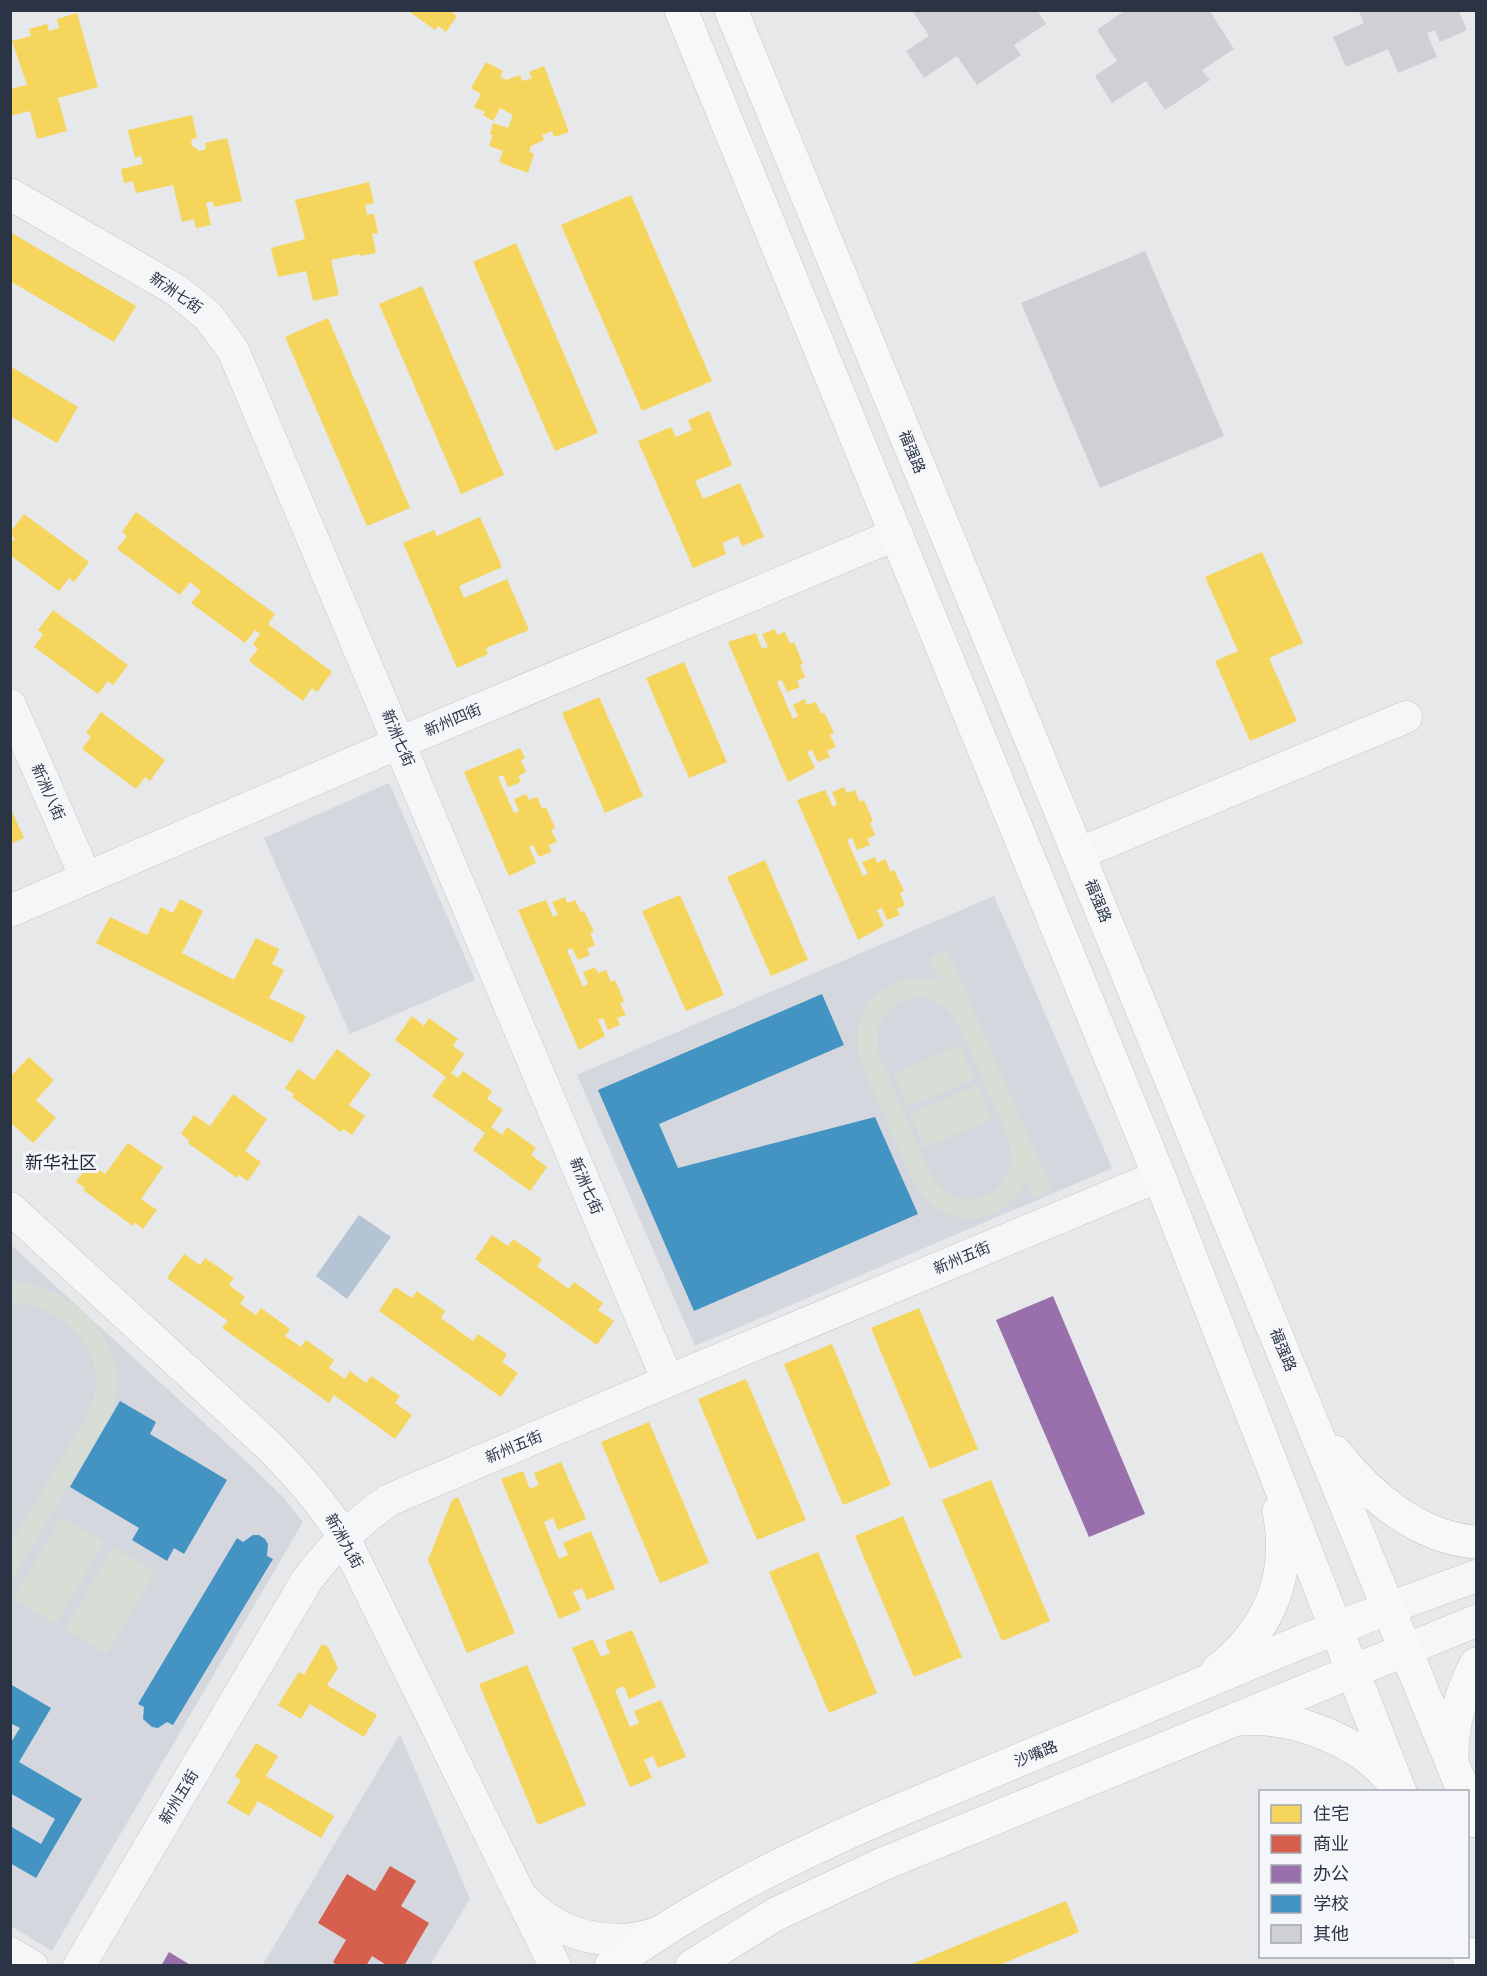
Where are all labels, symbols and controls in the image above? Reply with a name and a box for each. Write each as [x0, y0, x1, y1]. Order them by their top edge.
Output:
street label: 新洲七街 [147, 268, 206, 317]
street label: 福强路 [896, 428, 929, 476]
street label: 新州四街 [422, 700, 484, 739]
street label: 新洲七街 [379, 707, 418, 769]
street label: 新洲八街 [28, 761, 68, 823]
street label: 福强路 [1082, 877, 1115, 925]
district label: 新华社区 [25, 1153, 97, 1173]
street label: 新洲七街 [567, 1155, 606, 1217]
street label: 新州五街 [931, 1238, 993, 1277]
street label: 福强路 [1267, 1326, 1300, 1374]
street label: 新州五街 [483, 1427, 545, 1466]
street label: 新洲九街 [322, 1510, 366, 1571]
street label: 沙嘴路 [1012, 1737, 1060, 1770]
street label: 新州五街 [156, 1767, 201, 1827]
legend [1259, 1790, 1469, 1958]
text: 住宅 [1313, 1804, 1349, 1824]
text: 商业 [1313, 1834, 1349, 1854]
text: 办公 [1313, 1864, 1349, 1884]
text: 学校 [1313, 1894, 1349, 1914]
text: 其他 [1313, 1924, 1349, 1944]

